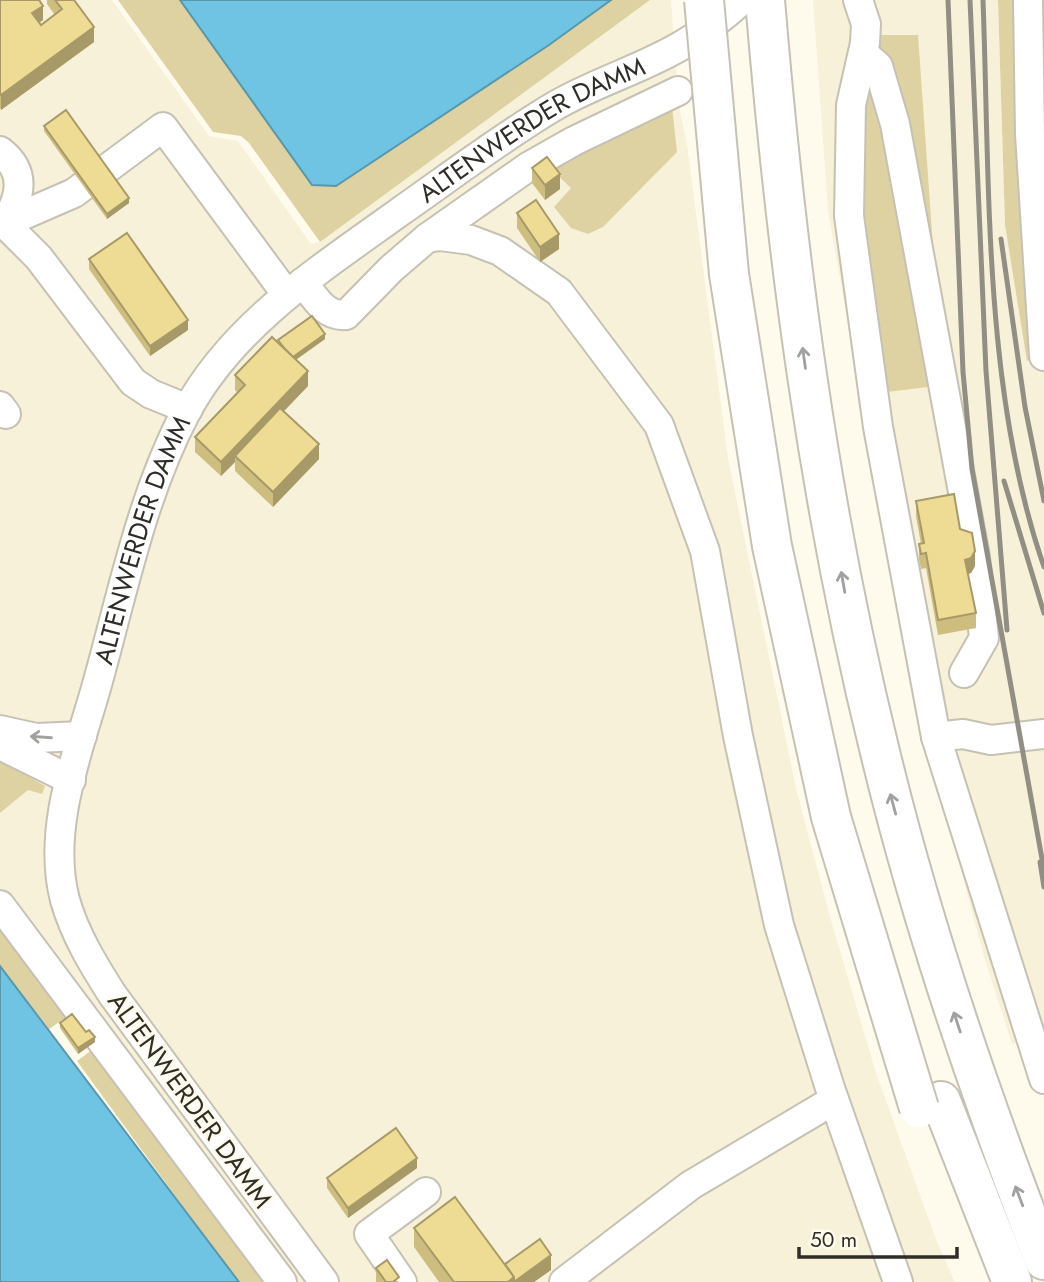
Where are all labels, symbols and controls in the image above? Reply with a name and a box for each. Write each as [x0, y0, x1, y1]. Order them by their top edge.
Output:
street label: ALTENWERDER DAMM [411, 47, 651, 212]
one-way arrow [798, 347, 811, 370]
street label: ALTENWERDER DAMM [84, 410, 200, 669]
one-way arrow [836, 571, 850, 594]
one-way arrow [30, 731, 53, 744]
one-way arrow [886, 793, 899, 815]
street label: ALTENWERDER DAMM [99, 984, 281, 1216]
one-way arrow [949, 1012, 962, 1034]
one-way arrow [1012, 1186, 1025, 1207]
scale bar [799, 1216, 956, 1260]
text: 50 m [810, 1225, 857, 1255]

